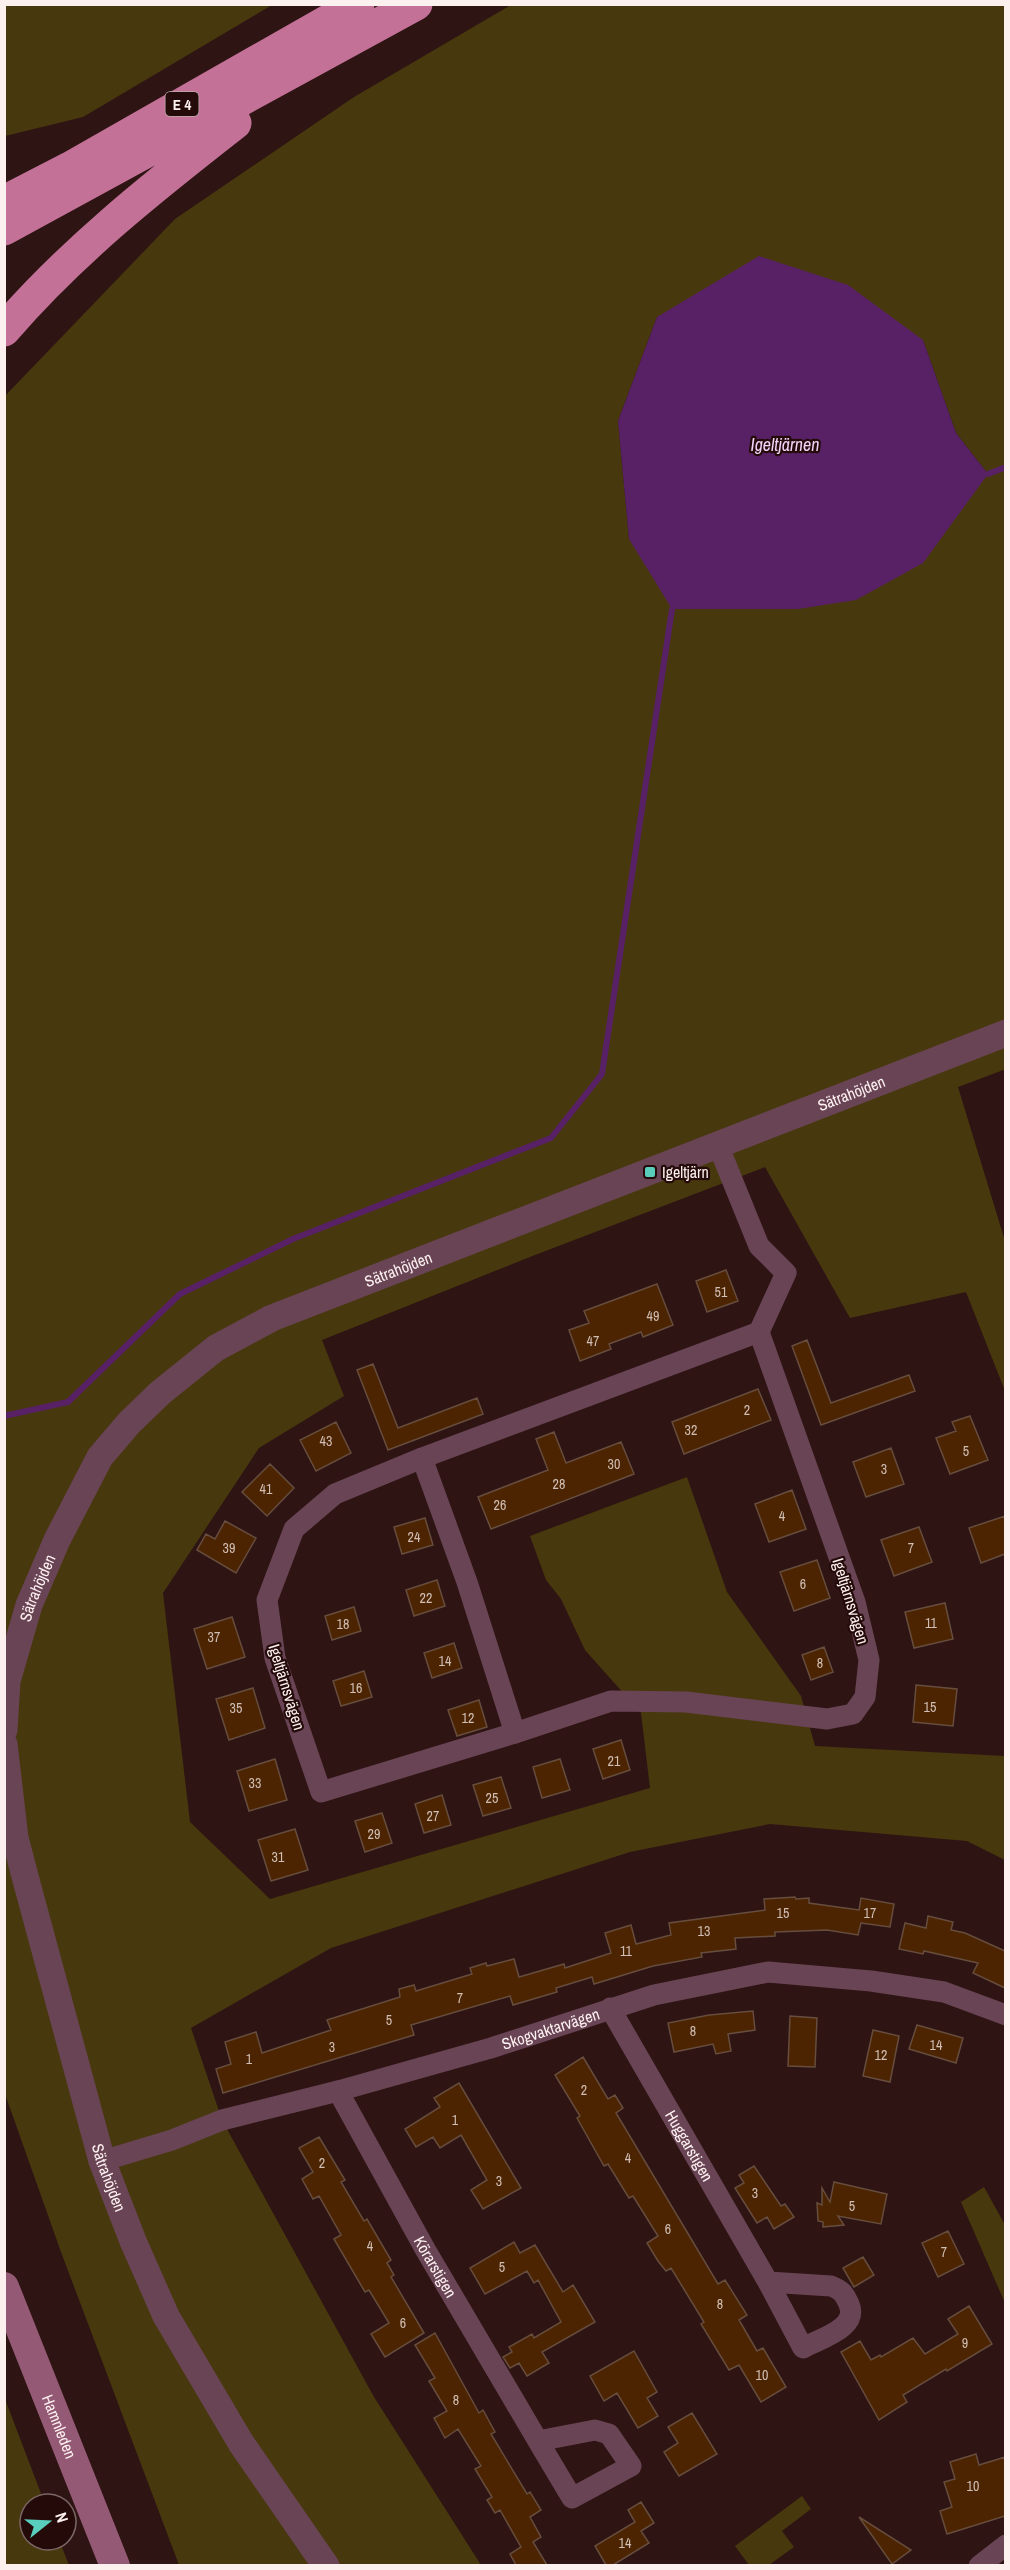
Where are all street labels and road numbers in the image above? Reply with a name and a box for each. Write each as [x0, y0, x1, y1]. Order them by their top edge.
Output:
road number: E 4 [166, 92, 198, 116]
street label: Sätrahöjden [814, 1070, 888, 1116]
street label: Sätrahöjden [361, 1246, 435, 1292]
street label: Sätrahöjden [14, 1551, 61, 1624]
street label: Igeltjärnsvägen [827, 1555, 875, 1647]
street label: Igeltjärnsvägen [263, 1641, 311, 1733]
street label: Skogvaktarvägen [499, 2003, 602, 2055]
street label: Huggarstigen [660, 2106, 719, 2185]
street label: Sätrahöjden [87, 2141, 131, 2215]
street label: Körarstigen [409, 2232, 462, 2302]
street label: Hamnleden [37, 2391, 82, 2462]

